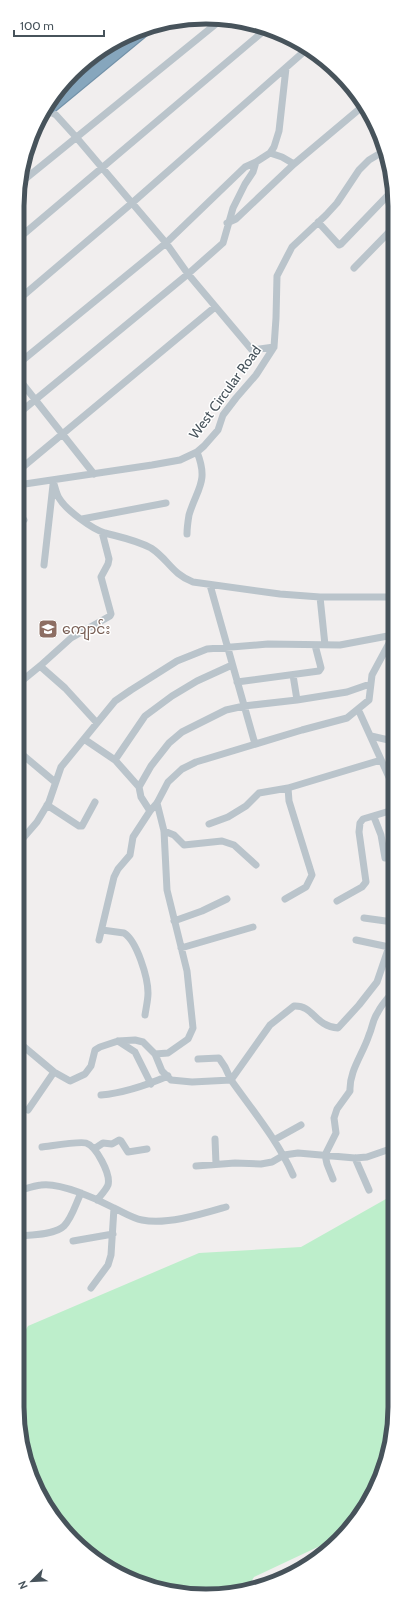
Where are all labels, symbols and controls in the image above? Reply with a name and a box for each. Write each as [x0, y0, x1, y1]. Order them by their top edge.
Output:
scale bar [14, 12, 104, 38]
text: 100 m [20, 18, 54, 33]
street label: West Circular Road [185, 342, 265, 442]
school or university icon: ကျောင်း [37, 618, 59, 640]
place label: ကျောင်း [62, 619, 110, 641]
north arrow [12, 1561, 52, 1601]
text: N [15, 1579, 31, 1591]

